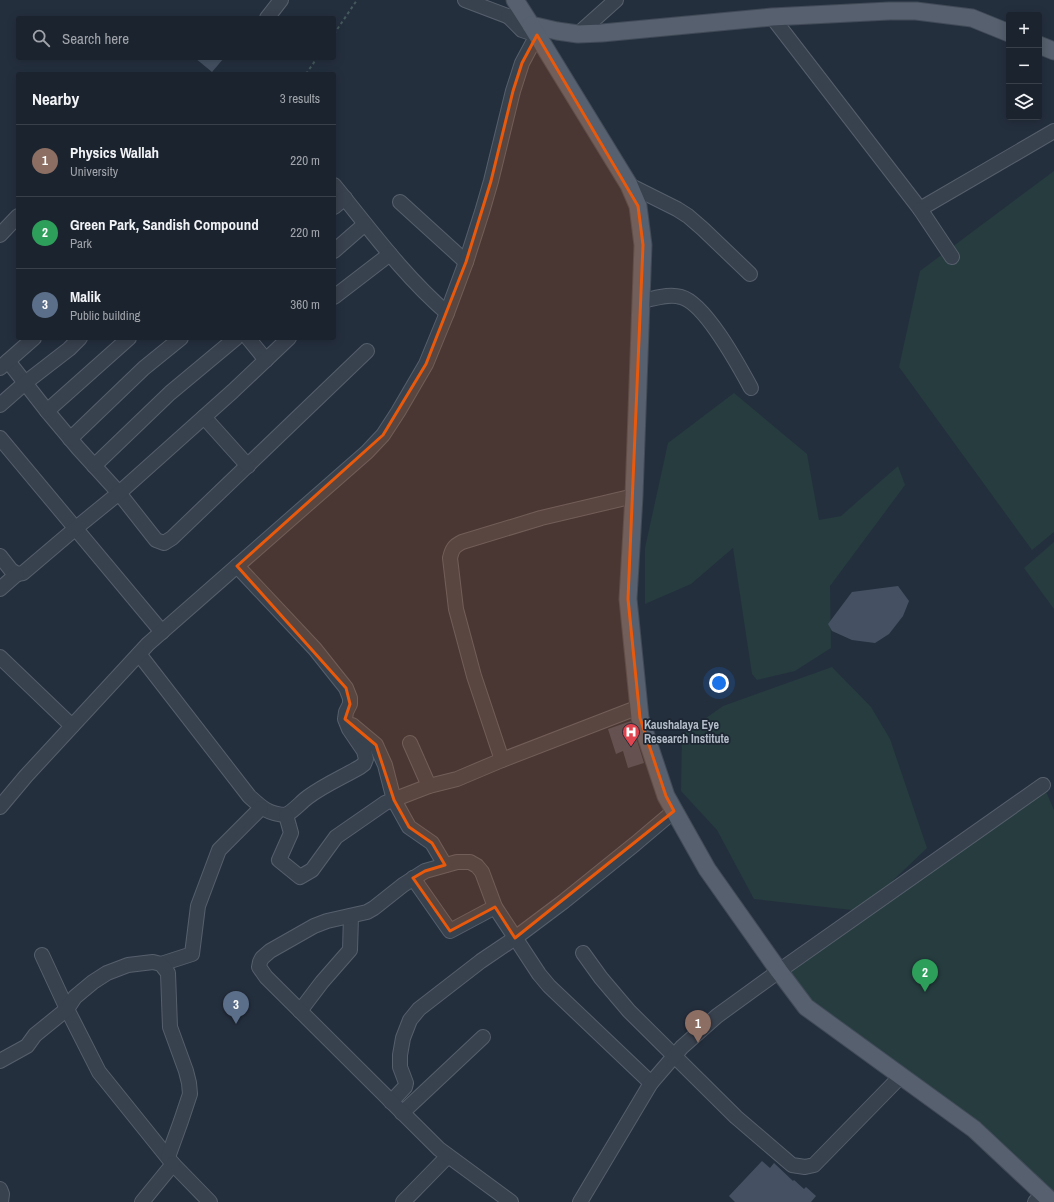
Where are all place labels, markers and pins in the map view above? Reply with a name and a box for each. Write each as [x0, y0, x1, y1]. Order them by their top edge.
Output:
place label: Kaushalaya Eye Research Institute [644, 717, 730, 747]
hospital icon: Kaushalaya Eye Research Institute [621, 722, 641, 747]
pin: 2 [912, 959, 938, 992]
pin: 3 [223, 991, 249, 1024]
pin: 1 [685, 1010, 711, 1043]

